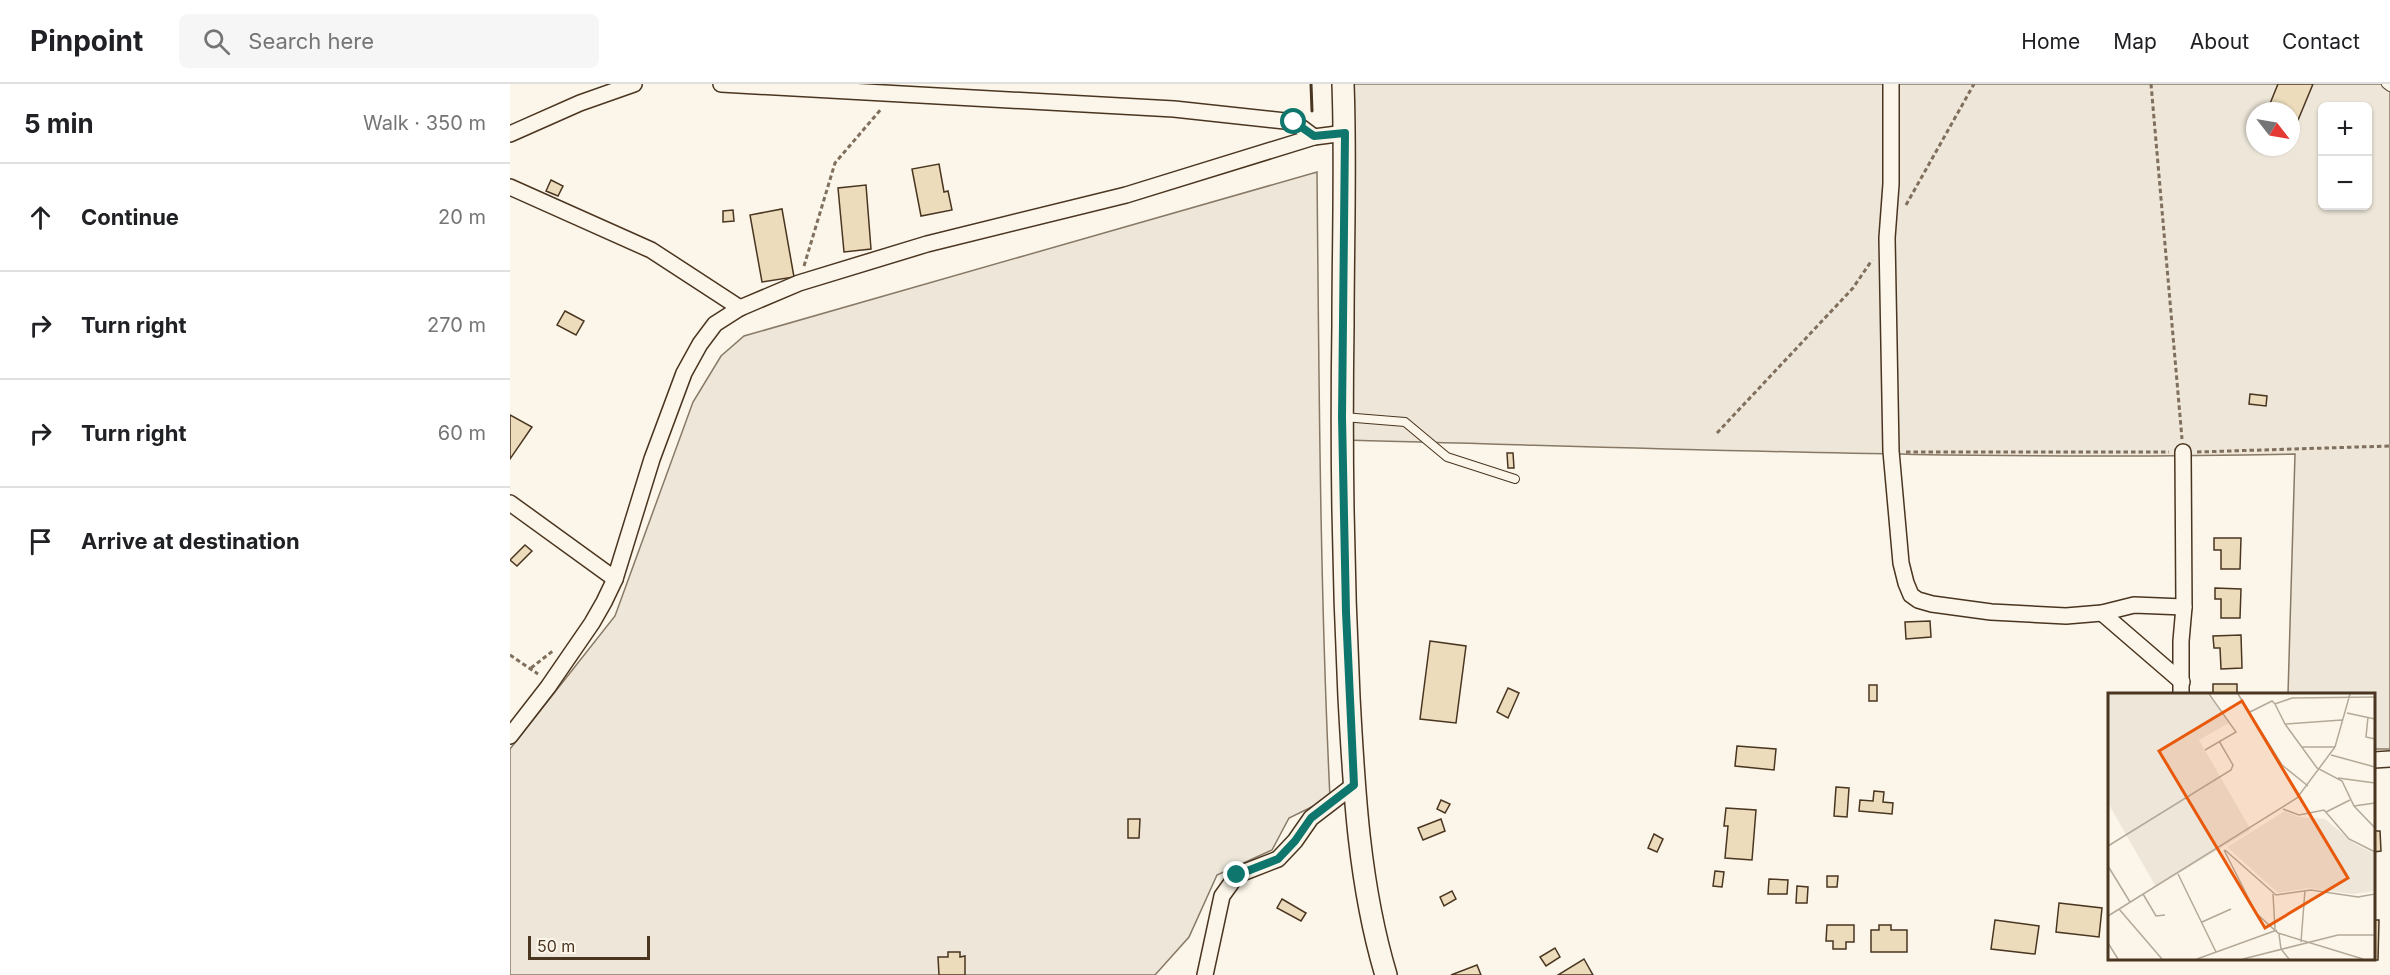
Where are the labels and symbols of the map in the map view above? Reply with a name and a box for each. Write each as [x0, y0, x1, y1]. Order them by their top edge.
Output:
north arrow [2246, 102, 2300, 156]
route start [1280, 108, 1306, 134]
inset map [2108, 693, 2375, 960]
route end [1223, 861, 1249, 887]
scale bar [528, 933, 650, 960]

